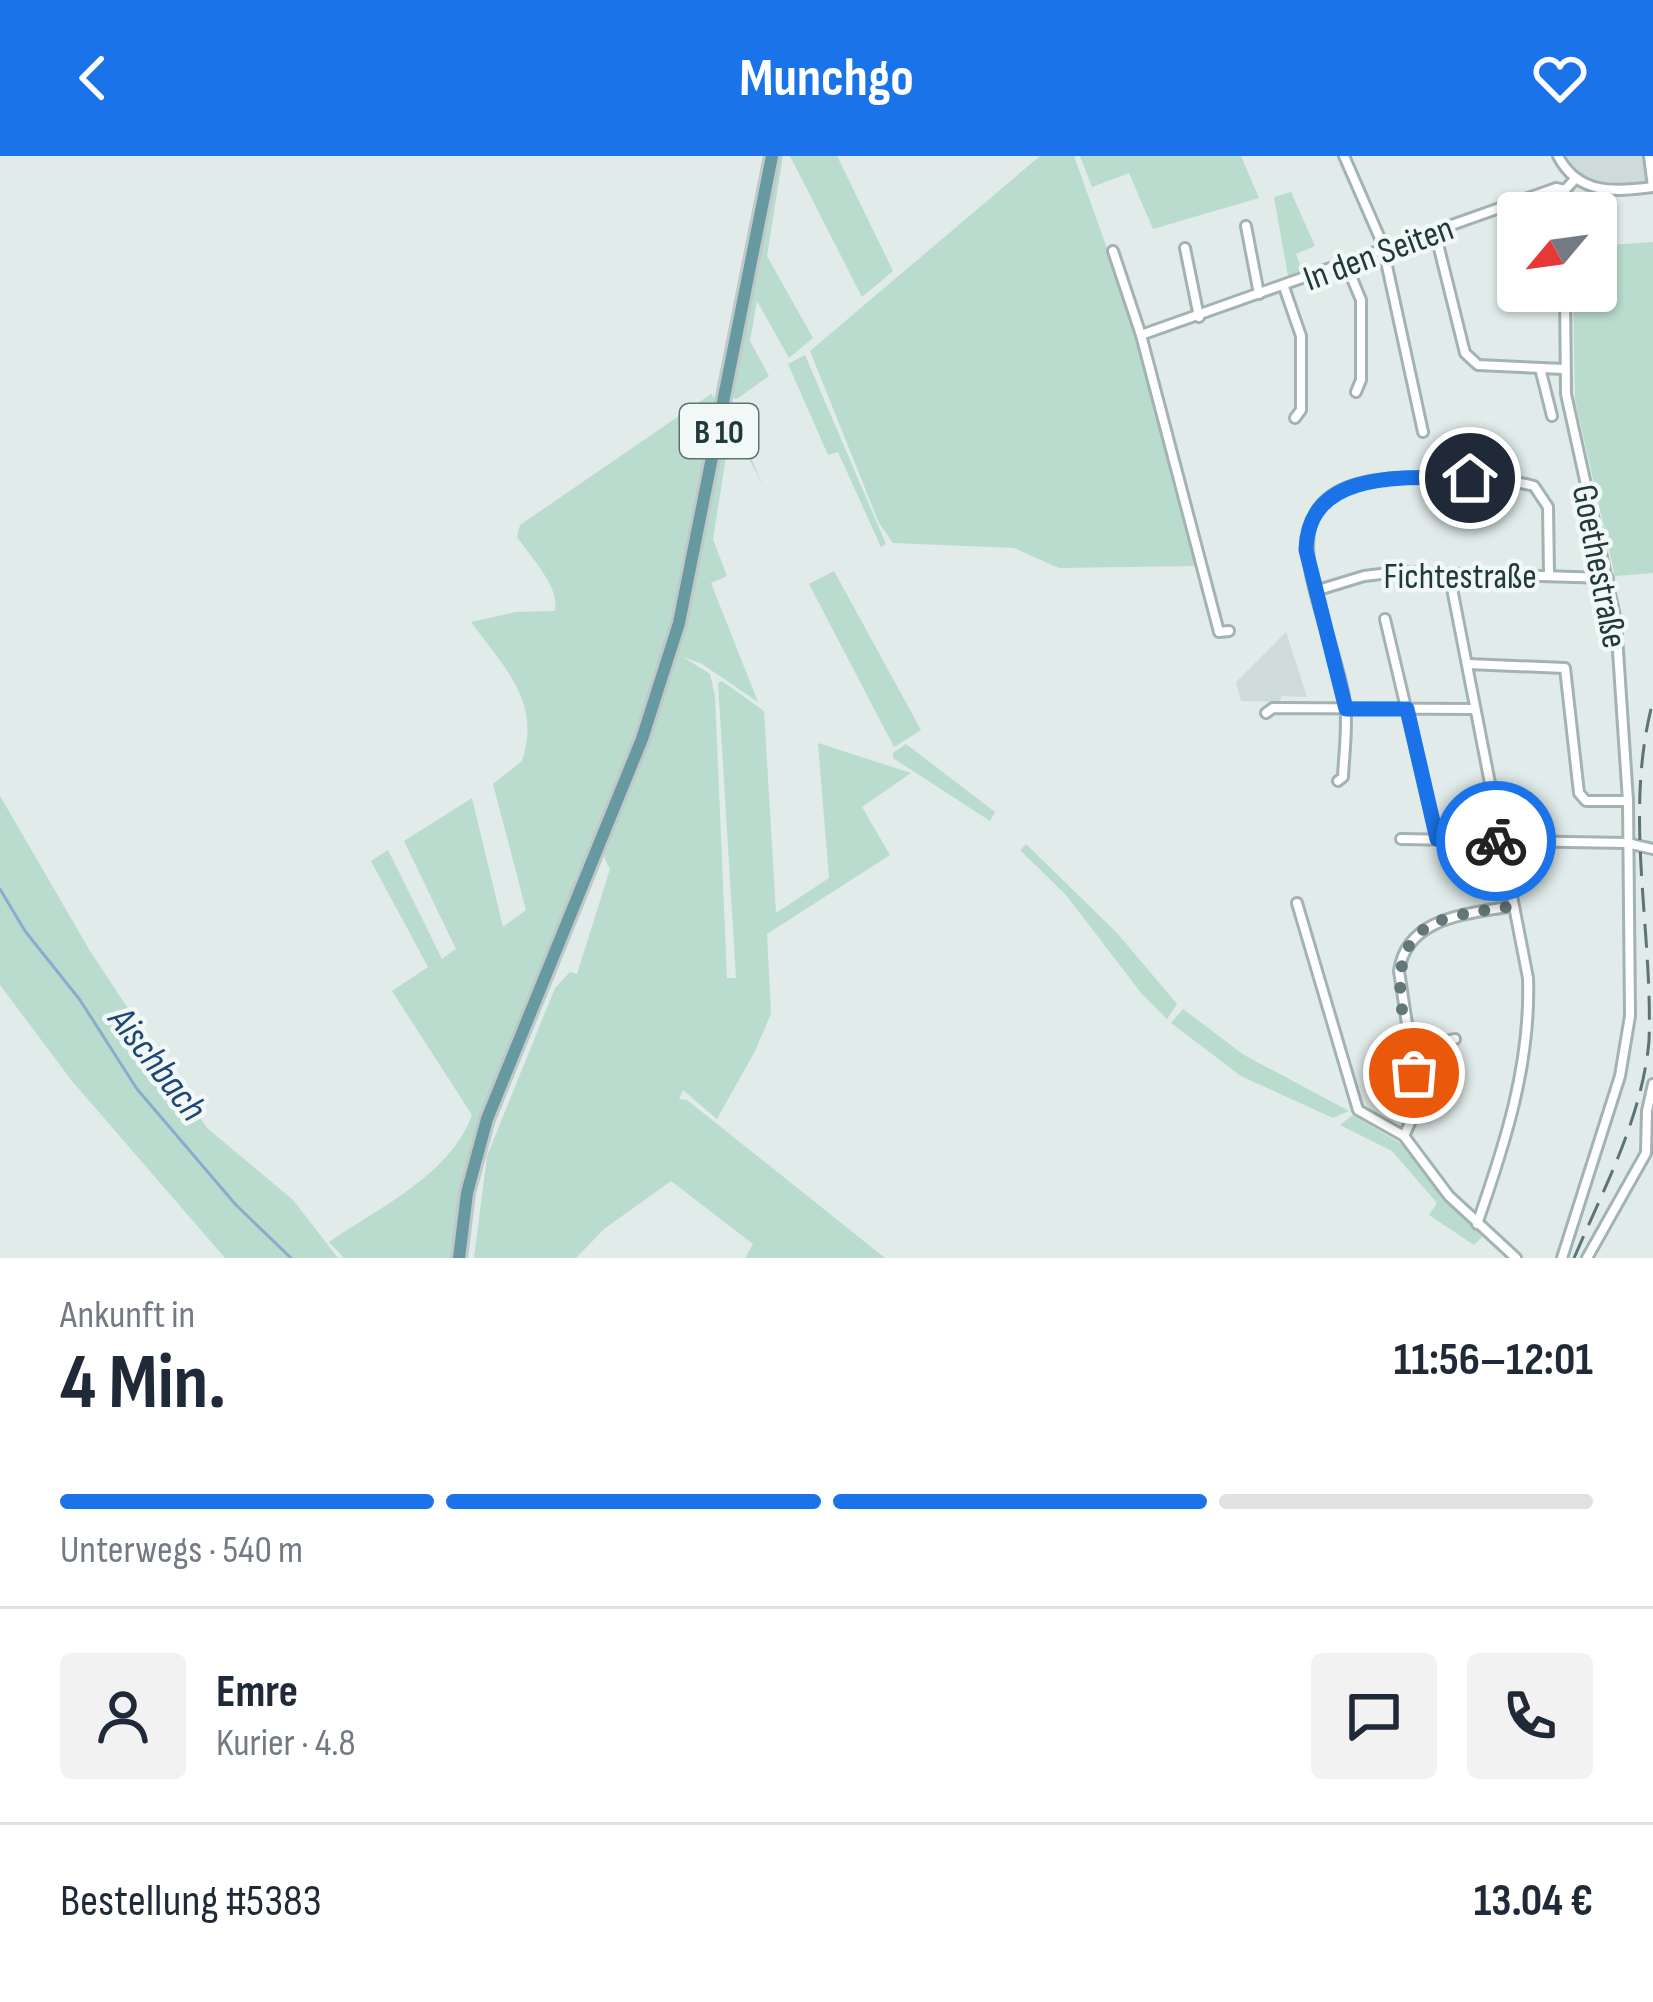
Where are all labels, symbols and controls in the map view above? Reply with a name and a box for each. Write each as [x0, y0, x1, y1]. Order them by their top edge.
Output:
icon: back [60, 45, 126, 111]
icon: heart [1527, 45, 1593, 111]
text: Munchgo [739, 46, 914, 111]
north arrow [1497, 192, 1617, 312]
map controls [1497, 192, 1617, 312]
street label: In den Seiten [1298, 207, 1460, 301]
road number: B 10 [680, 404, 758, 458]
pin [1419, 427, 1521, 529]
icon: home [1437, 445, 1503, 511]
street label: Goethestraße [1562, 481, 1635, 652]
street label: Fichtestraße [1383, 556, 1537, 599]
courier [1436, 781, 1556, 901]
icon: bike [1463, 808, 1529, 874]
water label: Aischbach [97, 996, 216, 1131]
pin [1363, 1022, 1465, 1124]
icon: bag [1381, 1040, 1447, 1106]
text: Ankunft in [60, 1292, 195, 1339]
text: 11:56–12:01 [1394, 1333, 1593, 1388]
text: 4 Min. [60, 1337, 226, 1430]
text: Unterwegs · 540 m [60, 1527, 303, 1574]
button: person [60, 1653, 186, 1779]
button: chat [1311, 1653, 1437, 1779]
button: phone [1467, 1653, 1593, 1779]
text: Emre [216, 1665, 298, 1720]
text: Kurier · 4.8 [216, 1720, 356, 1767]
text: Bestellung #5383 [60, 1874, 322, 1929]
text: 13.04 € [1474, 1874, 1593, 1929]

